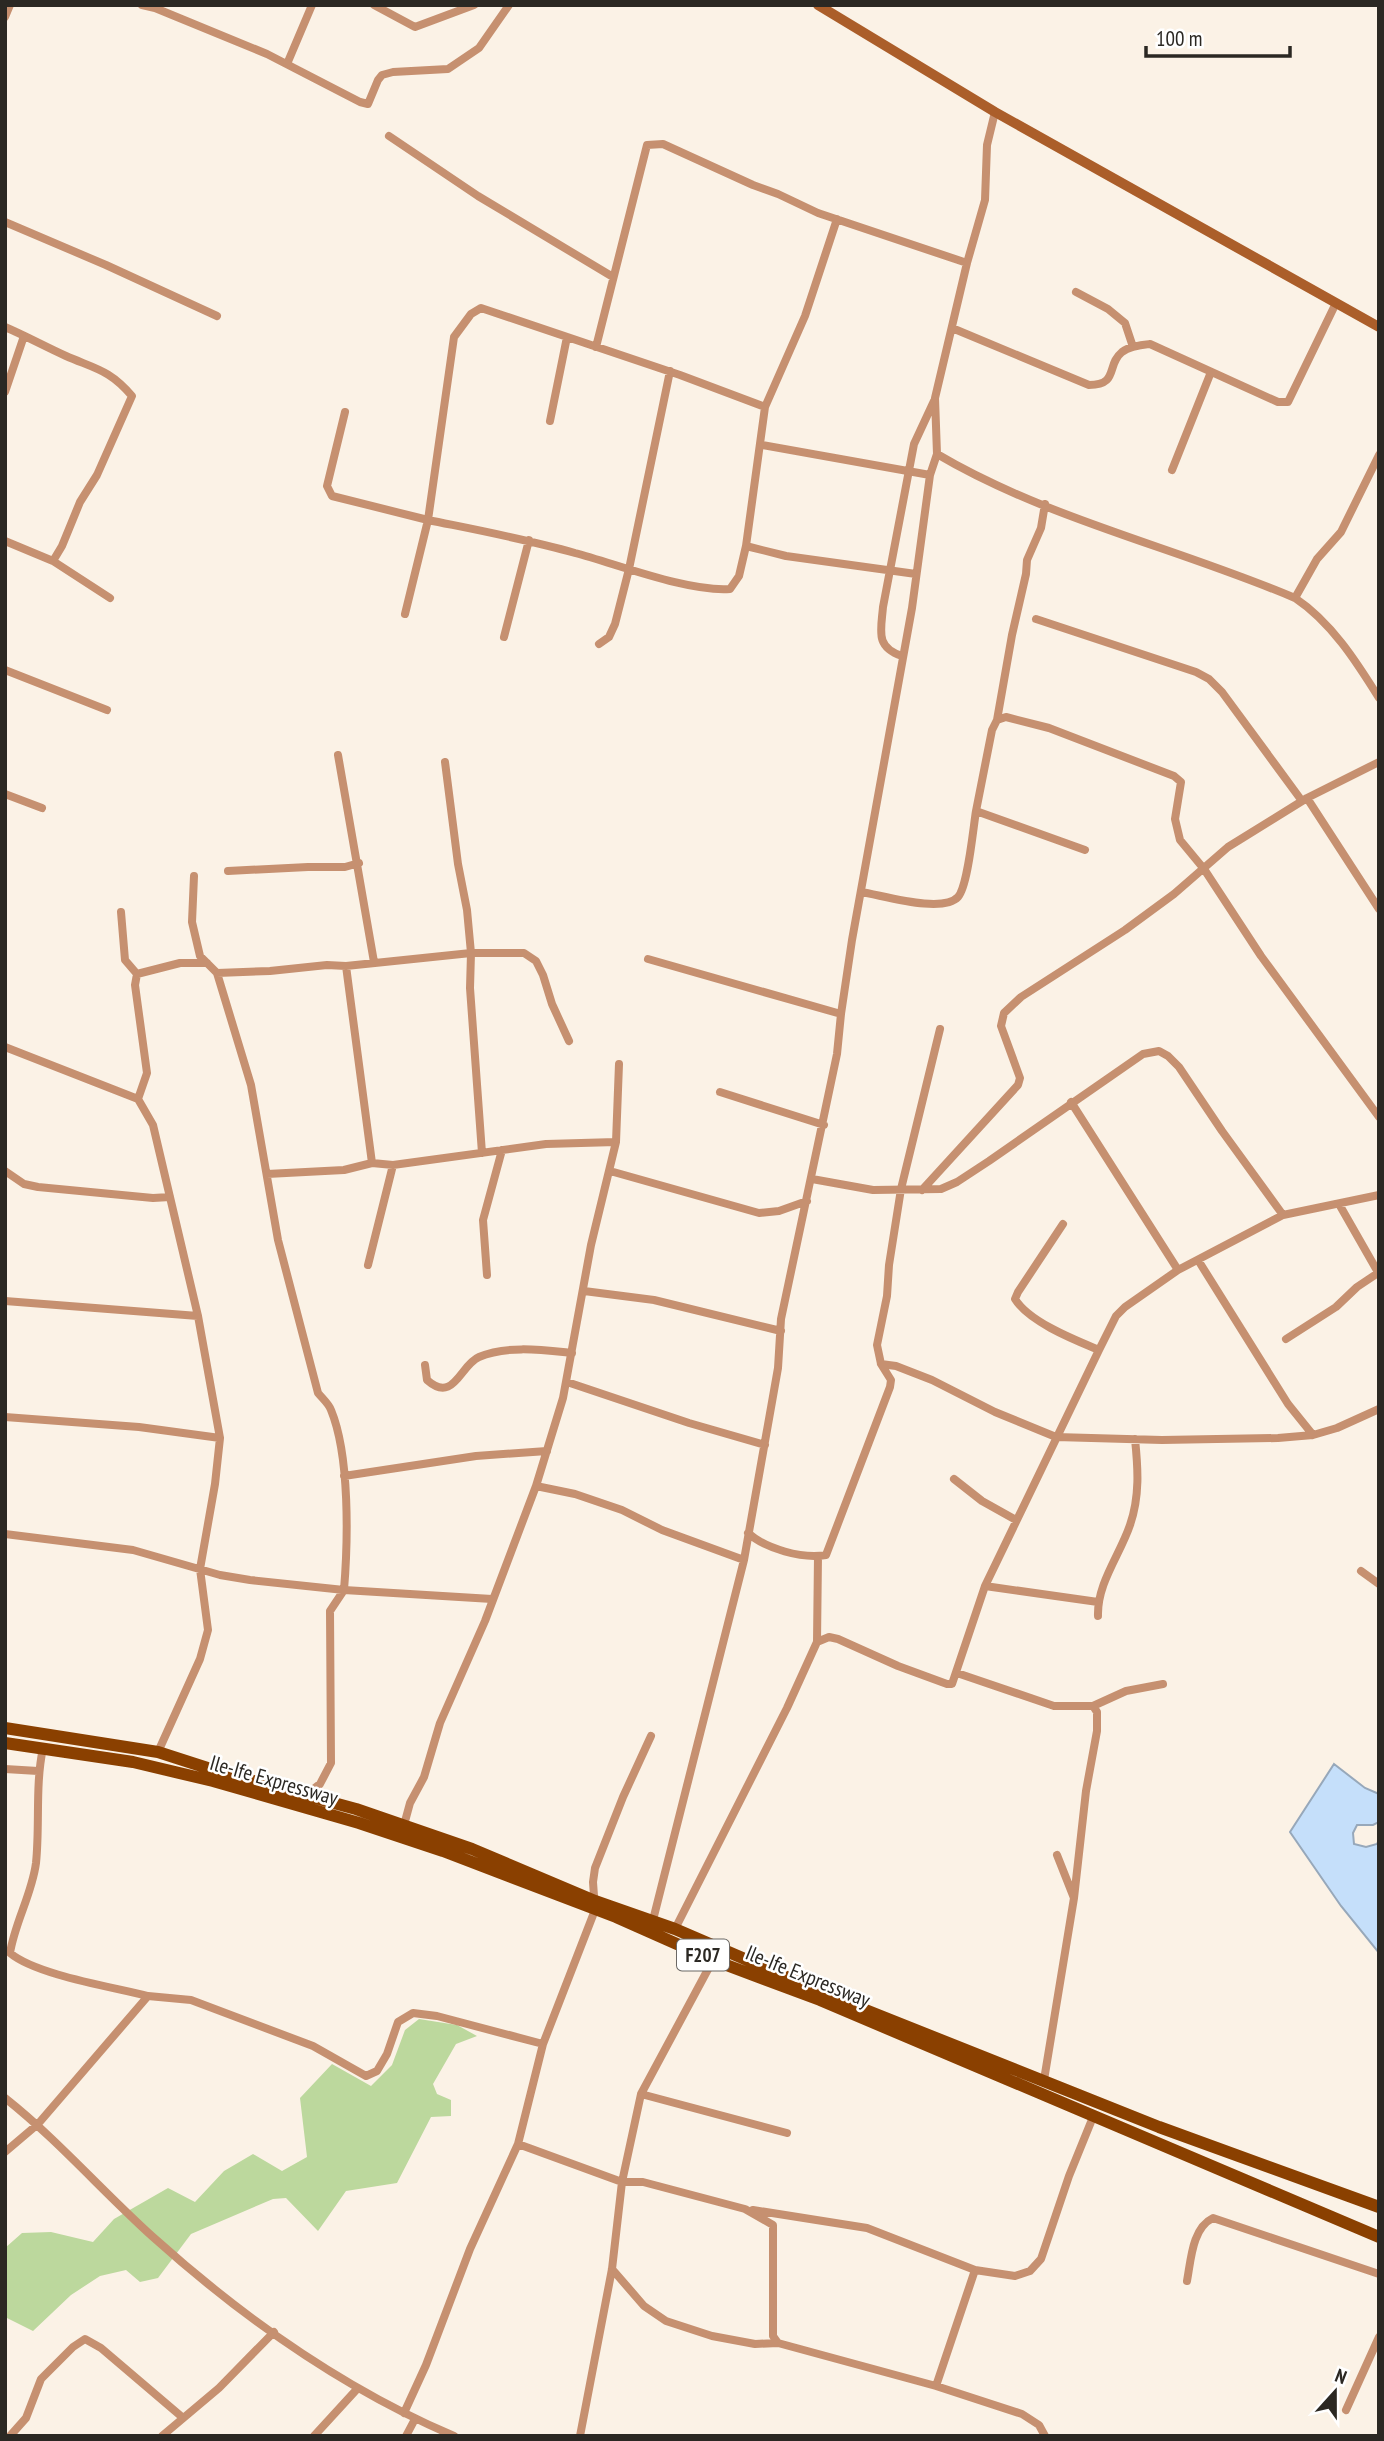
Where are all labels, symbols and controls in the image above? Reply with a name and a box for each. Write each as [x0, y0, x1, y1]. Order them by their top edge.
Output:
scale bar [1146, 14, 1290, 58]
text: 100 m [1156, 25, 1202, 52]
street label: Ile-Ife Expressway [207, 1749, 341, 1811]
street label: Ile-Ife Expressway [742, 1939, 874, 2013]
road number: F207 [677, 1940, 729, 1970]
north arrow [1300, 2357, 1370, 2427]
text: N [1332, 2363, 1350, 2389]

